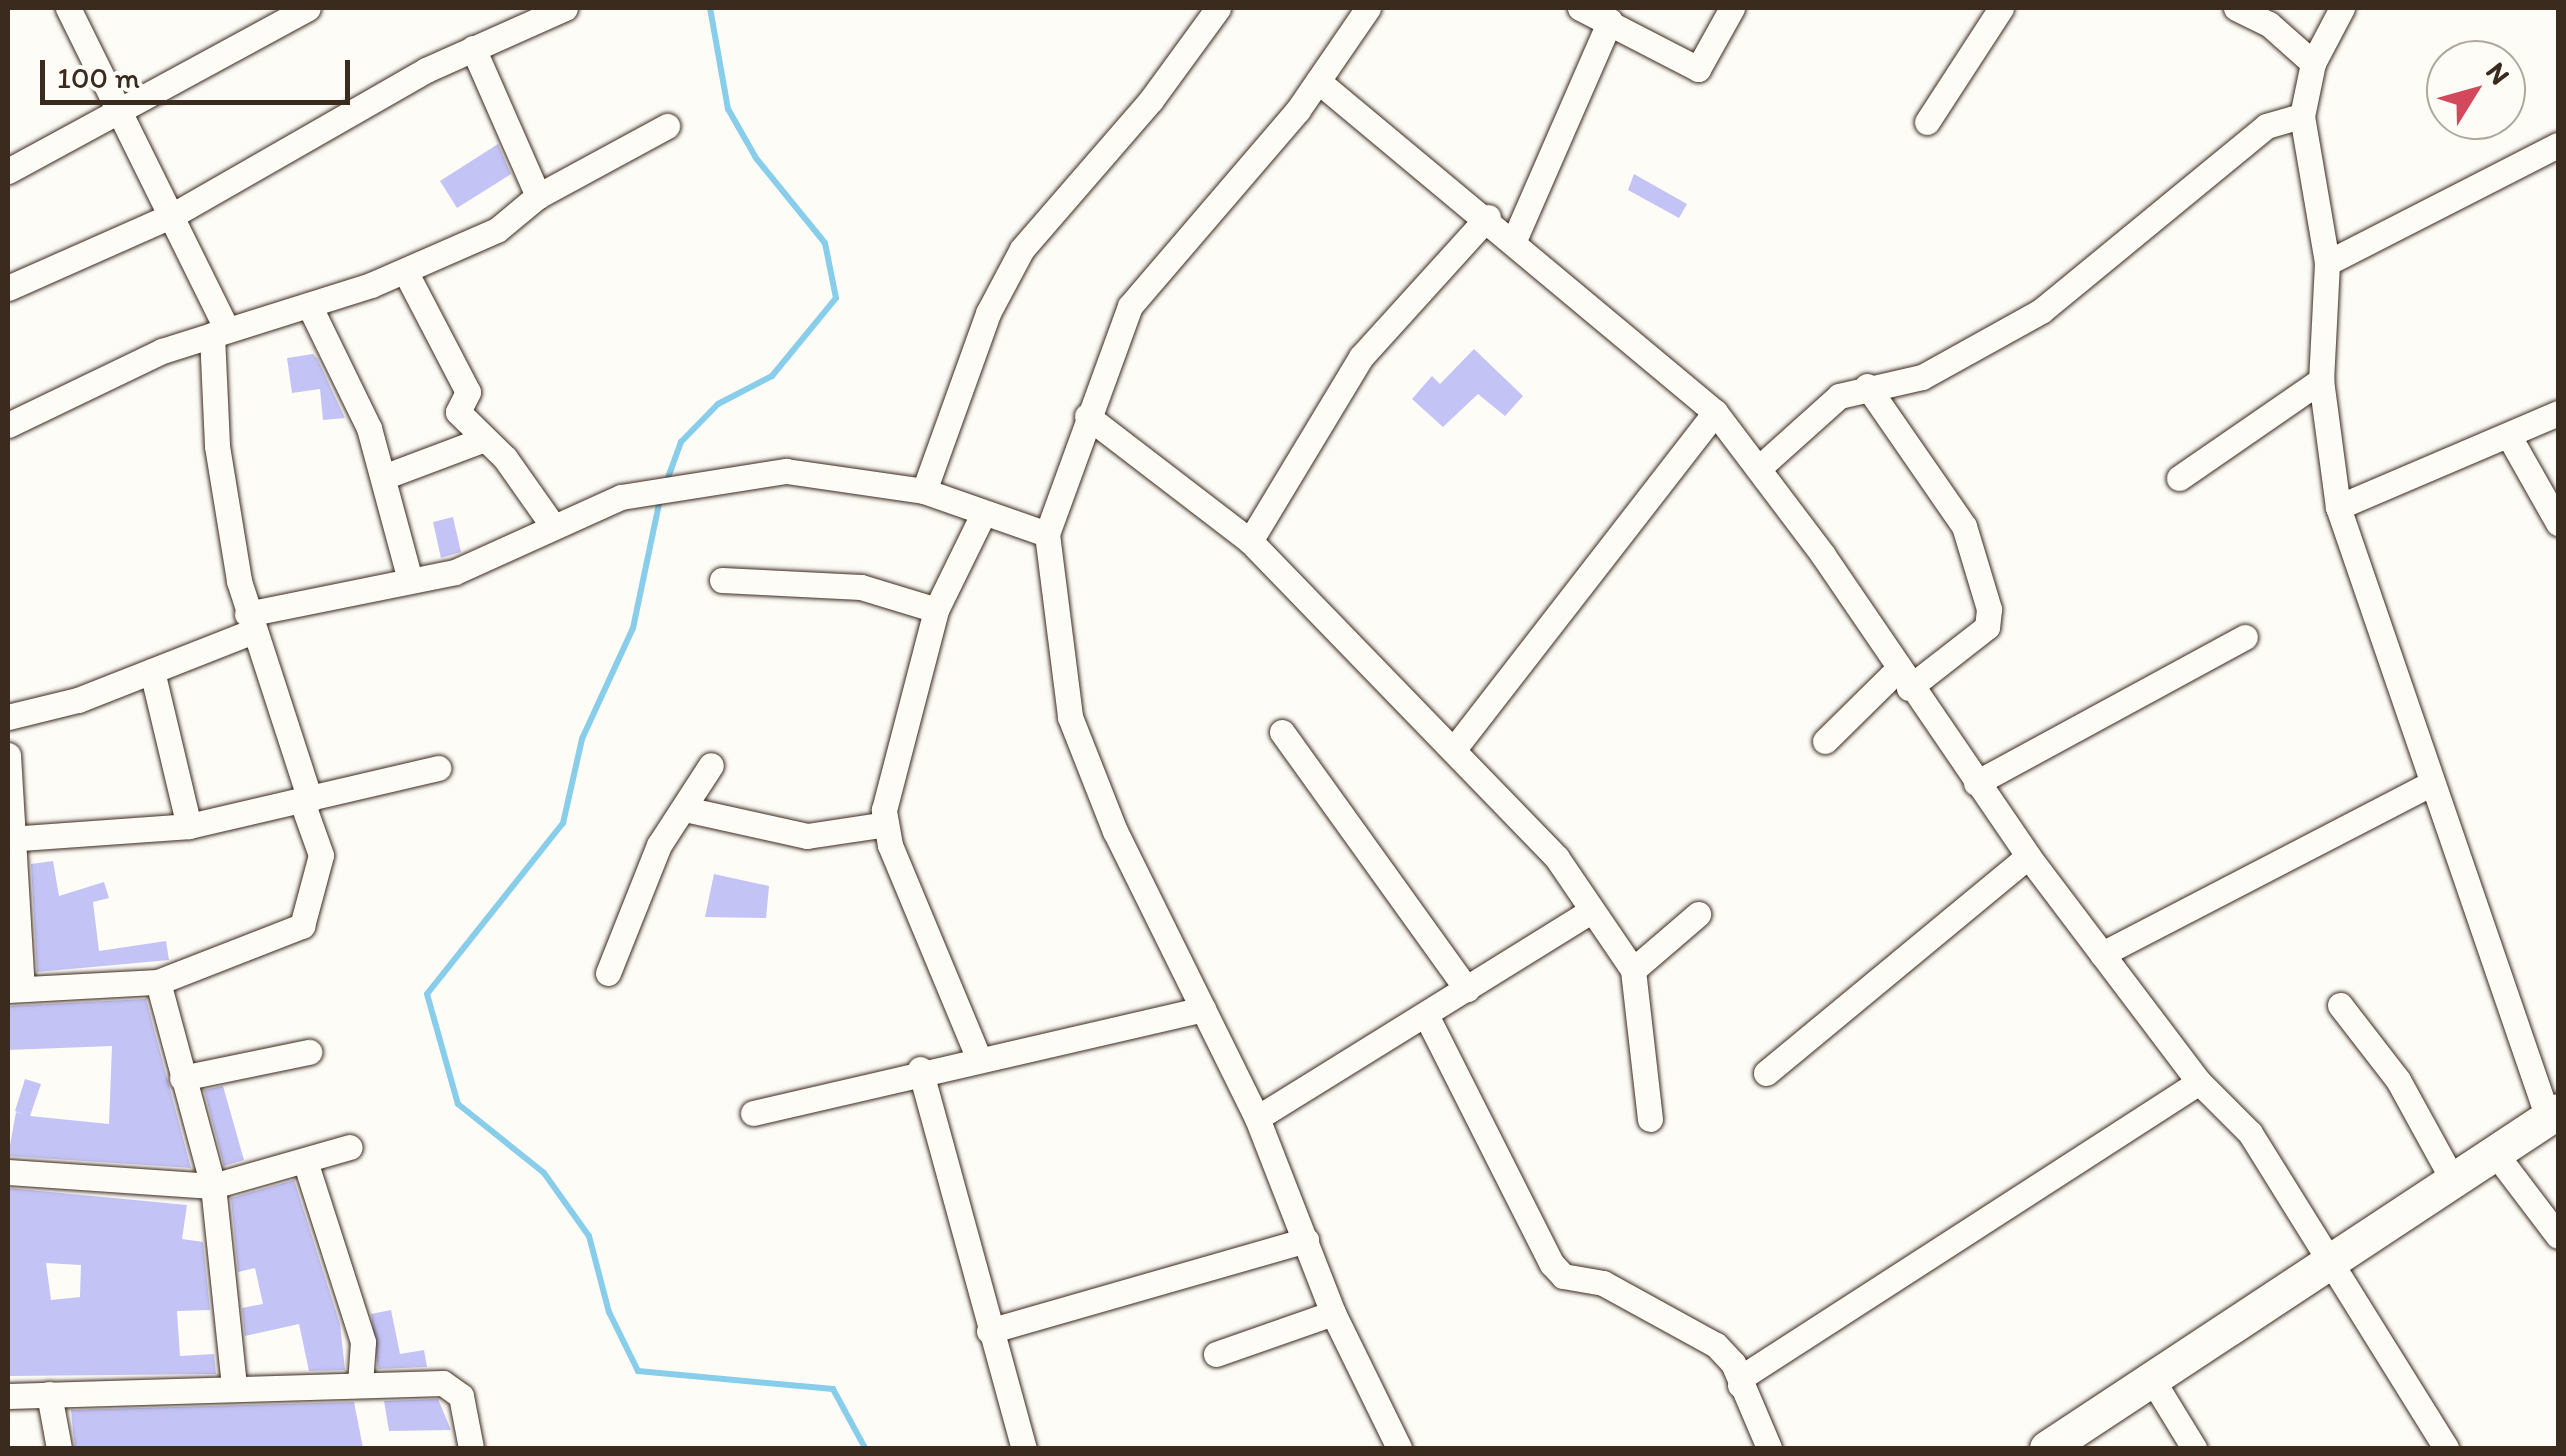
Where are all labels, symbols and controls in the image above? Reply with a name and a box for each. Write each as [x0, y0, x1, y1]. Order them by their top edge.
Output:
scale bar [45, 40, 355, 102]
north arrow [2426, 40, 2526, 140]
text: N [2479, 55, 2518, 91]
text: 100 m [57, 59, 140, 96]

